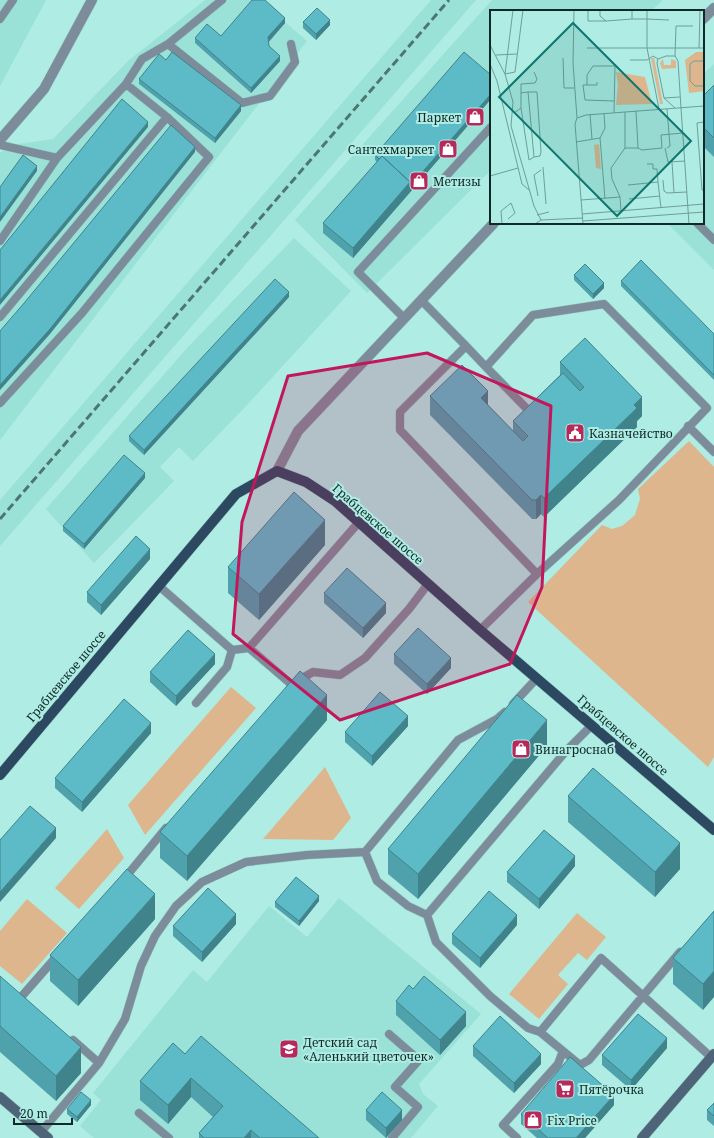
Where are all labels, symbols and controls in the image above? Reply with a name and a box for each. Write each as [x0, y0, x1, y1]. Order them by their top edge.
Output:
inset map [490, 10, 704, 224]
shop icon: Паркет [464, 106, 486, 128]
place label: Паркет [417, 109, 462, 126]
shop icon: Сантехмаркет [437, 138, 459, 160]
place label: Сантехмаркет [348, 141, 435, 158]
shop icon: Метизы [408, 170, 430, 192]
place label: Метизы [433, 173, 481, 190]
public building icon: Казначейство [564, 422, 586, 444]
place label: Казначейство [589, 425, 673, 442]
street label: Грабцевское шоссе [329, 480, 427, 568]
street label: Грабцевское шоссе [22, 626, 110, 726]
street label: Грабцевское шоссе [574, 691, 672, 779]
shop icon: Винагроснаб [510, 738, 532, 760]
place label: Винагроснаб [535, 741, 614, 758]
place label: Детский сад «Аленький цветочек» [303, 1034, 434, 1065]
school or university icon: Детский сад «Аленький цветочек» [278, 1038, 300, 1060]
supermarket icon: Пятёрочка [554, 1078, 576, 1100]
place label: Пятёрочка [579, 1081, 644, 1098]
scale bar [14, 1100, 72, 1126]
text: 20 m [20, 1105, 48, 1122]
shop icon: Fix Price [522, 1109, 544, 1131]
place label: Fix Price [547, 1112, 597, 1129]

